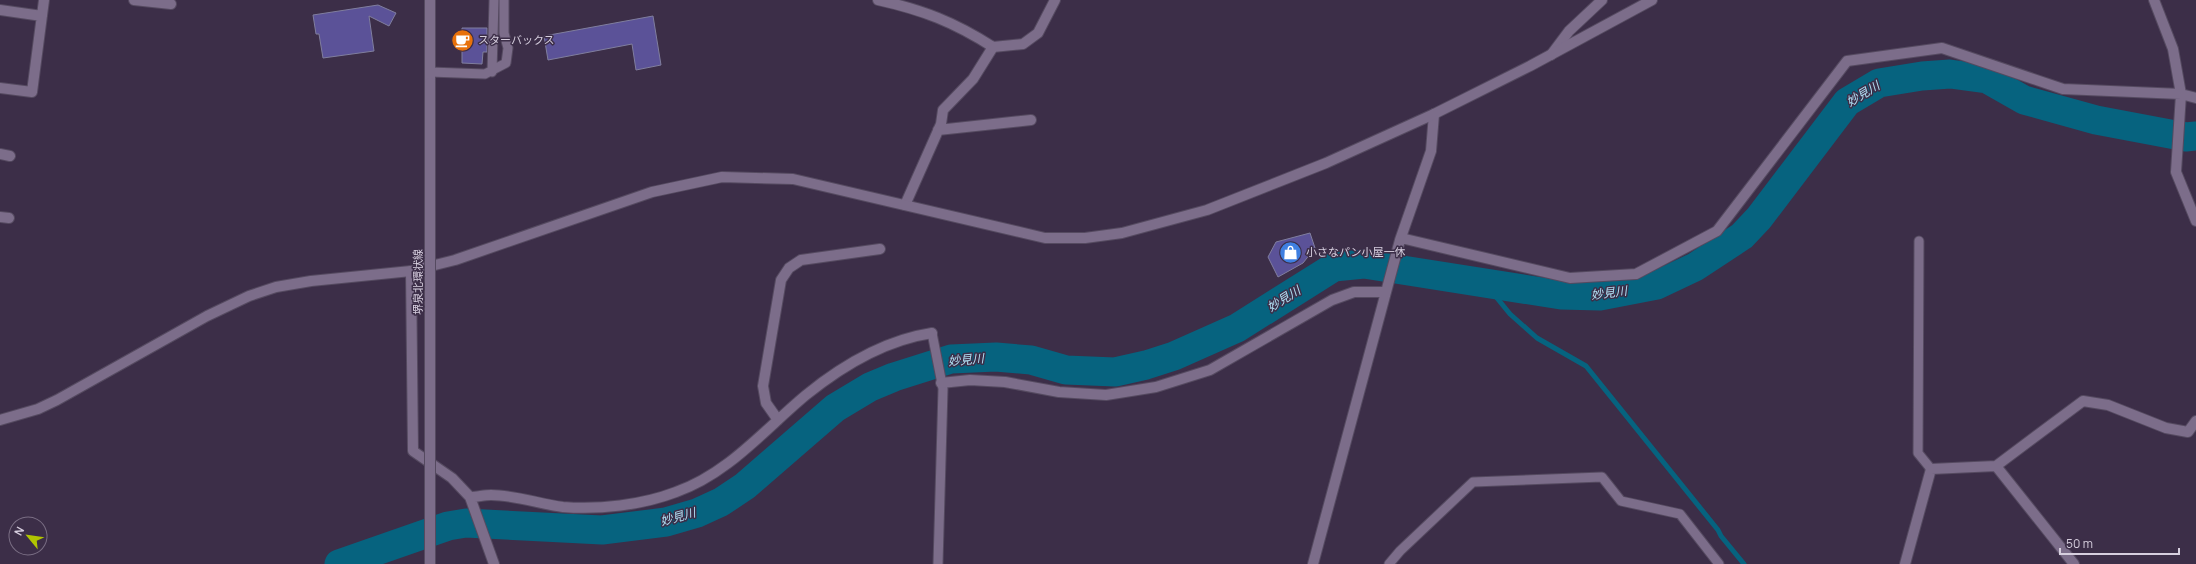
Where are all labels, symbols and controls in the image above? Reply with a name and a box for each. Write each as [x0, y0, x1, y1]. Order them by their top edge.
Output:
cafe icon: スターバックス [449, 27, 475, 53]
place label: スターバックス [478, 32, 555, 47]
water label: 妙見川 [1843, 76, 1884, 110]
shop icon: 小さなパン小屋一休 [1278, 239, 1304, 265]
place label: 小さなパン小屋一休 [1306, 244, 1406, 259]
street label: 堺泉北環状線 [410, 249, 425, 315]
water label: 妙見川 [1264, 281, 1305, 315]
water label: 妙見川 [1590, 282, 1630, 303]
water label: 妙見川 [947, 349, 987, 370]
water label: 妙見川 [658, 503, 699, 529]
north arrow [8, 516, 48, 556]
text: N [10, 524, 27, 538]
scale bar [2060, 530, 2179, 556]
text: 50 m [2066, 535, 2093, 552]

